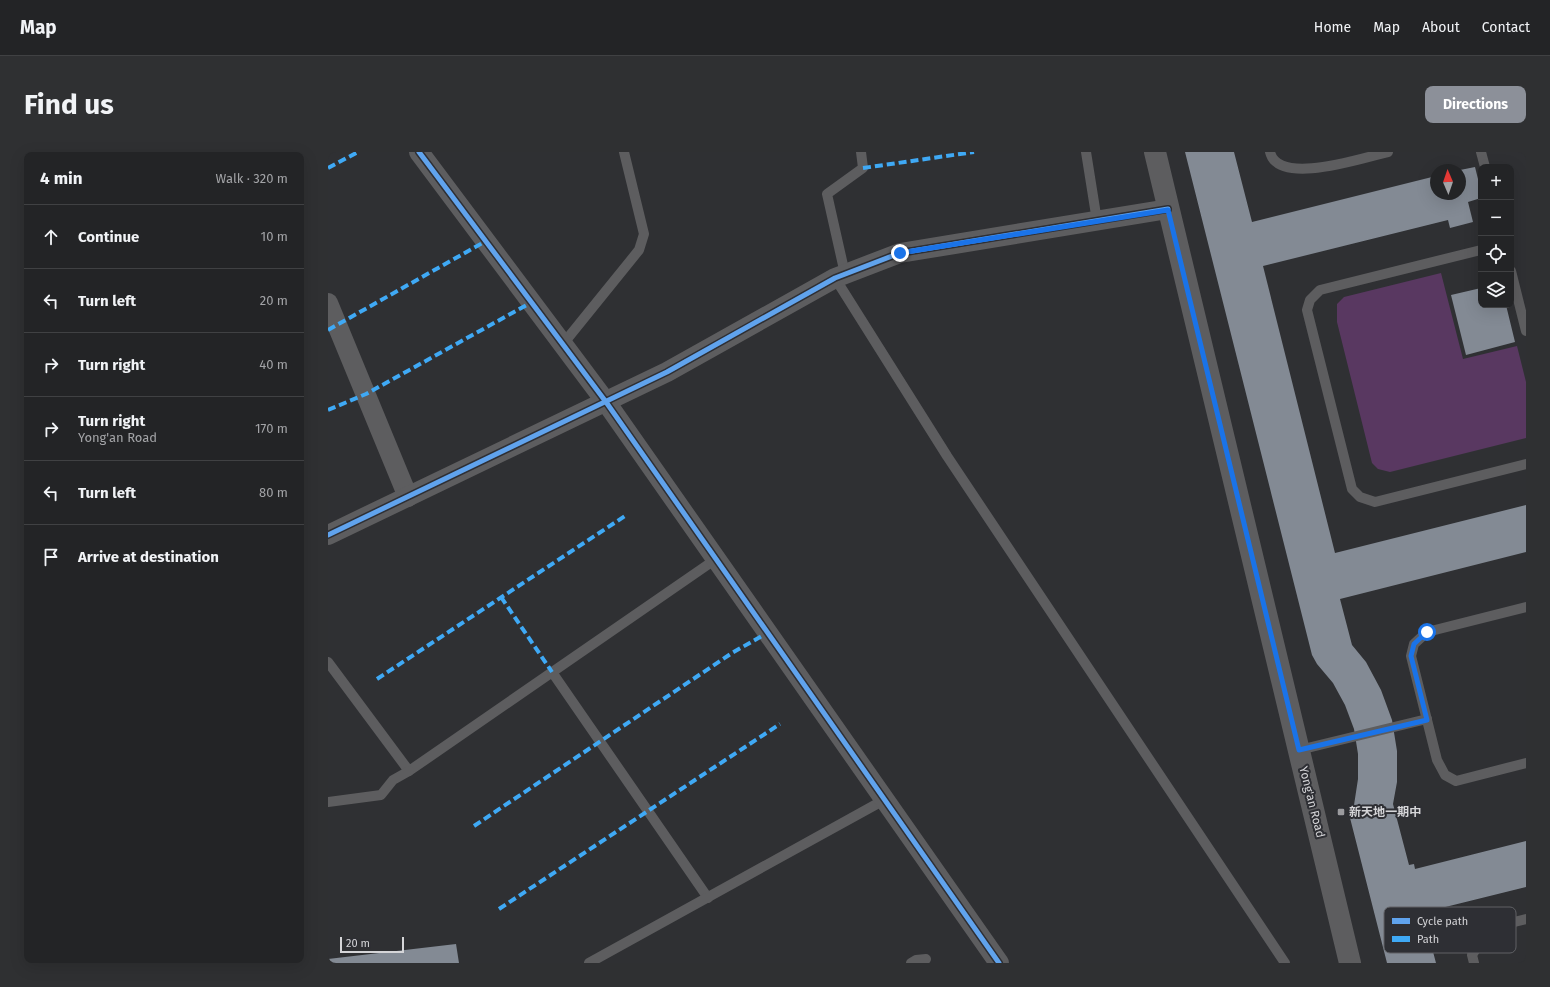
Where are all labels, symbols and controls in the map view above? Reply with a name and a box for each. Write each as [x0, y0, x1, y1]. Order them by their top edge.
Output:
text: Map [20, 16, 57, 39]
text: Home [1314, 19, 1351, 36]
text: Map [1373, 19, 1400, 36]
text: About [1422, 19, 1460, 36]
text: Contact [1482, 19, 1530, 36]
button: Directions [1425, 86, 1526, 123]
text: Find us [24, 88, 114, 121]
north arrow [1430, 164, 1466, 200]
map controls [1478, 164, 1514, 308]
button: + [1478, 164, 1514, 200]
text: 4 min [40, 168, 83, 189]
text: Walk · 320 m [216, 171, 288, 186]
button: − [1478, 200, 1514, 236]
icon: ahead [40, 226, 62, 248]
text: Continue [78, 228, 139, 246]
text: 10 m [261, 229, 288, 244]
button: locate [1478, 236, 1514, 272]
route end [891, 244, 909, 262]
button: layers [1478, 272, 1514, 308]
icon: left [40, 290, 62, 312]
text: Turn left [78, 292, 136, 310]
text: 20 m [260, 293, 288, 308]
icon: right [40, 354, 62, 376]
text: Turn right [78, 356, 145, 374]
text: 40 m [259, 357, 288, 372]
text: Turn right [78, 412, 145, 430]
icon: right [40, 418, 62, 440]
text: 170 m [255, 421, 288, 436]
text: Yong'an Road [78, 430, 157, 445]
icon: left [40, 482, 62, 504]
text: Turn left [78, 484, 136, 502]
text: 80 m [259, 485, 288, 500]
icon: arrive [40, 546, 62, 568]
text: Arrive at destination [78, 548, 219, 566]
route start [1418, 623, 1436, 641]
street label: Yong'an Road [1296, 765, 1328, 839]
place label: 新天地一期中 [1349, 805, 1421, 819]
marker: 新天地一期中 [1336, 807, 1346, 817]
legend [1384, 907, 1516, 953]
text: Cycle path [1417, 915, 1468, 928]
text: Path [1417, 933, 1439, 946]
scale bar [340, 935, 404, 954]
text: 20 m [346, 937, 370, 950]

